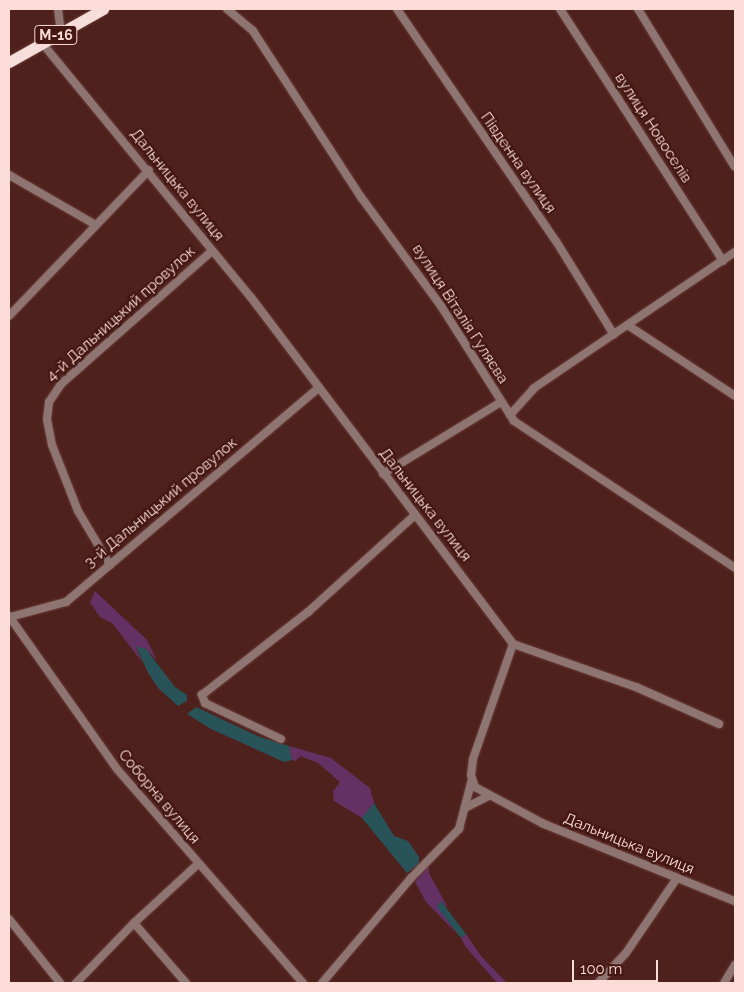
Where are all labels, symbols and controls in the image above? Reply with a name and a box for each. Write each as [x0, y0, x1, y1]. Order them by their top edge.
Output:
road number: М-16 [34, 24, 78, 46]
street label: вулиця Новоселів [611, 70, 695, 186]
street label: Південна вулиця [476, 109, 560, 217]
street label: Дальницька вулиця [126, 125, 228, 245]
street label: вулиця Віталія Гуляєва [408, 241, 512, 387]
street label: 4-й Дальницький провулок [43, 243, 199, 385]
street label: 3-й Дальницький провулок [81, 434, 241, 572]
street label: Дальницька вулиця [375, 445, 475, 565]
street label: Соборна вулиця [114, 746, 204, 848]
street label: Дальницька вулиця [561, 810, 697, 878]
scale bar [574, 950, 660, 982]
text: 100 m [580, 960, 622, 978]

